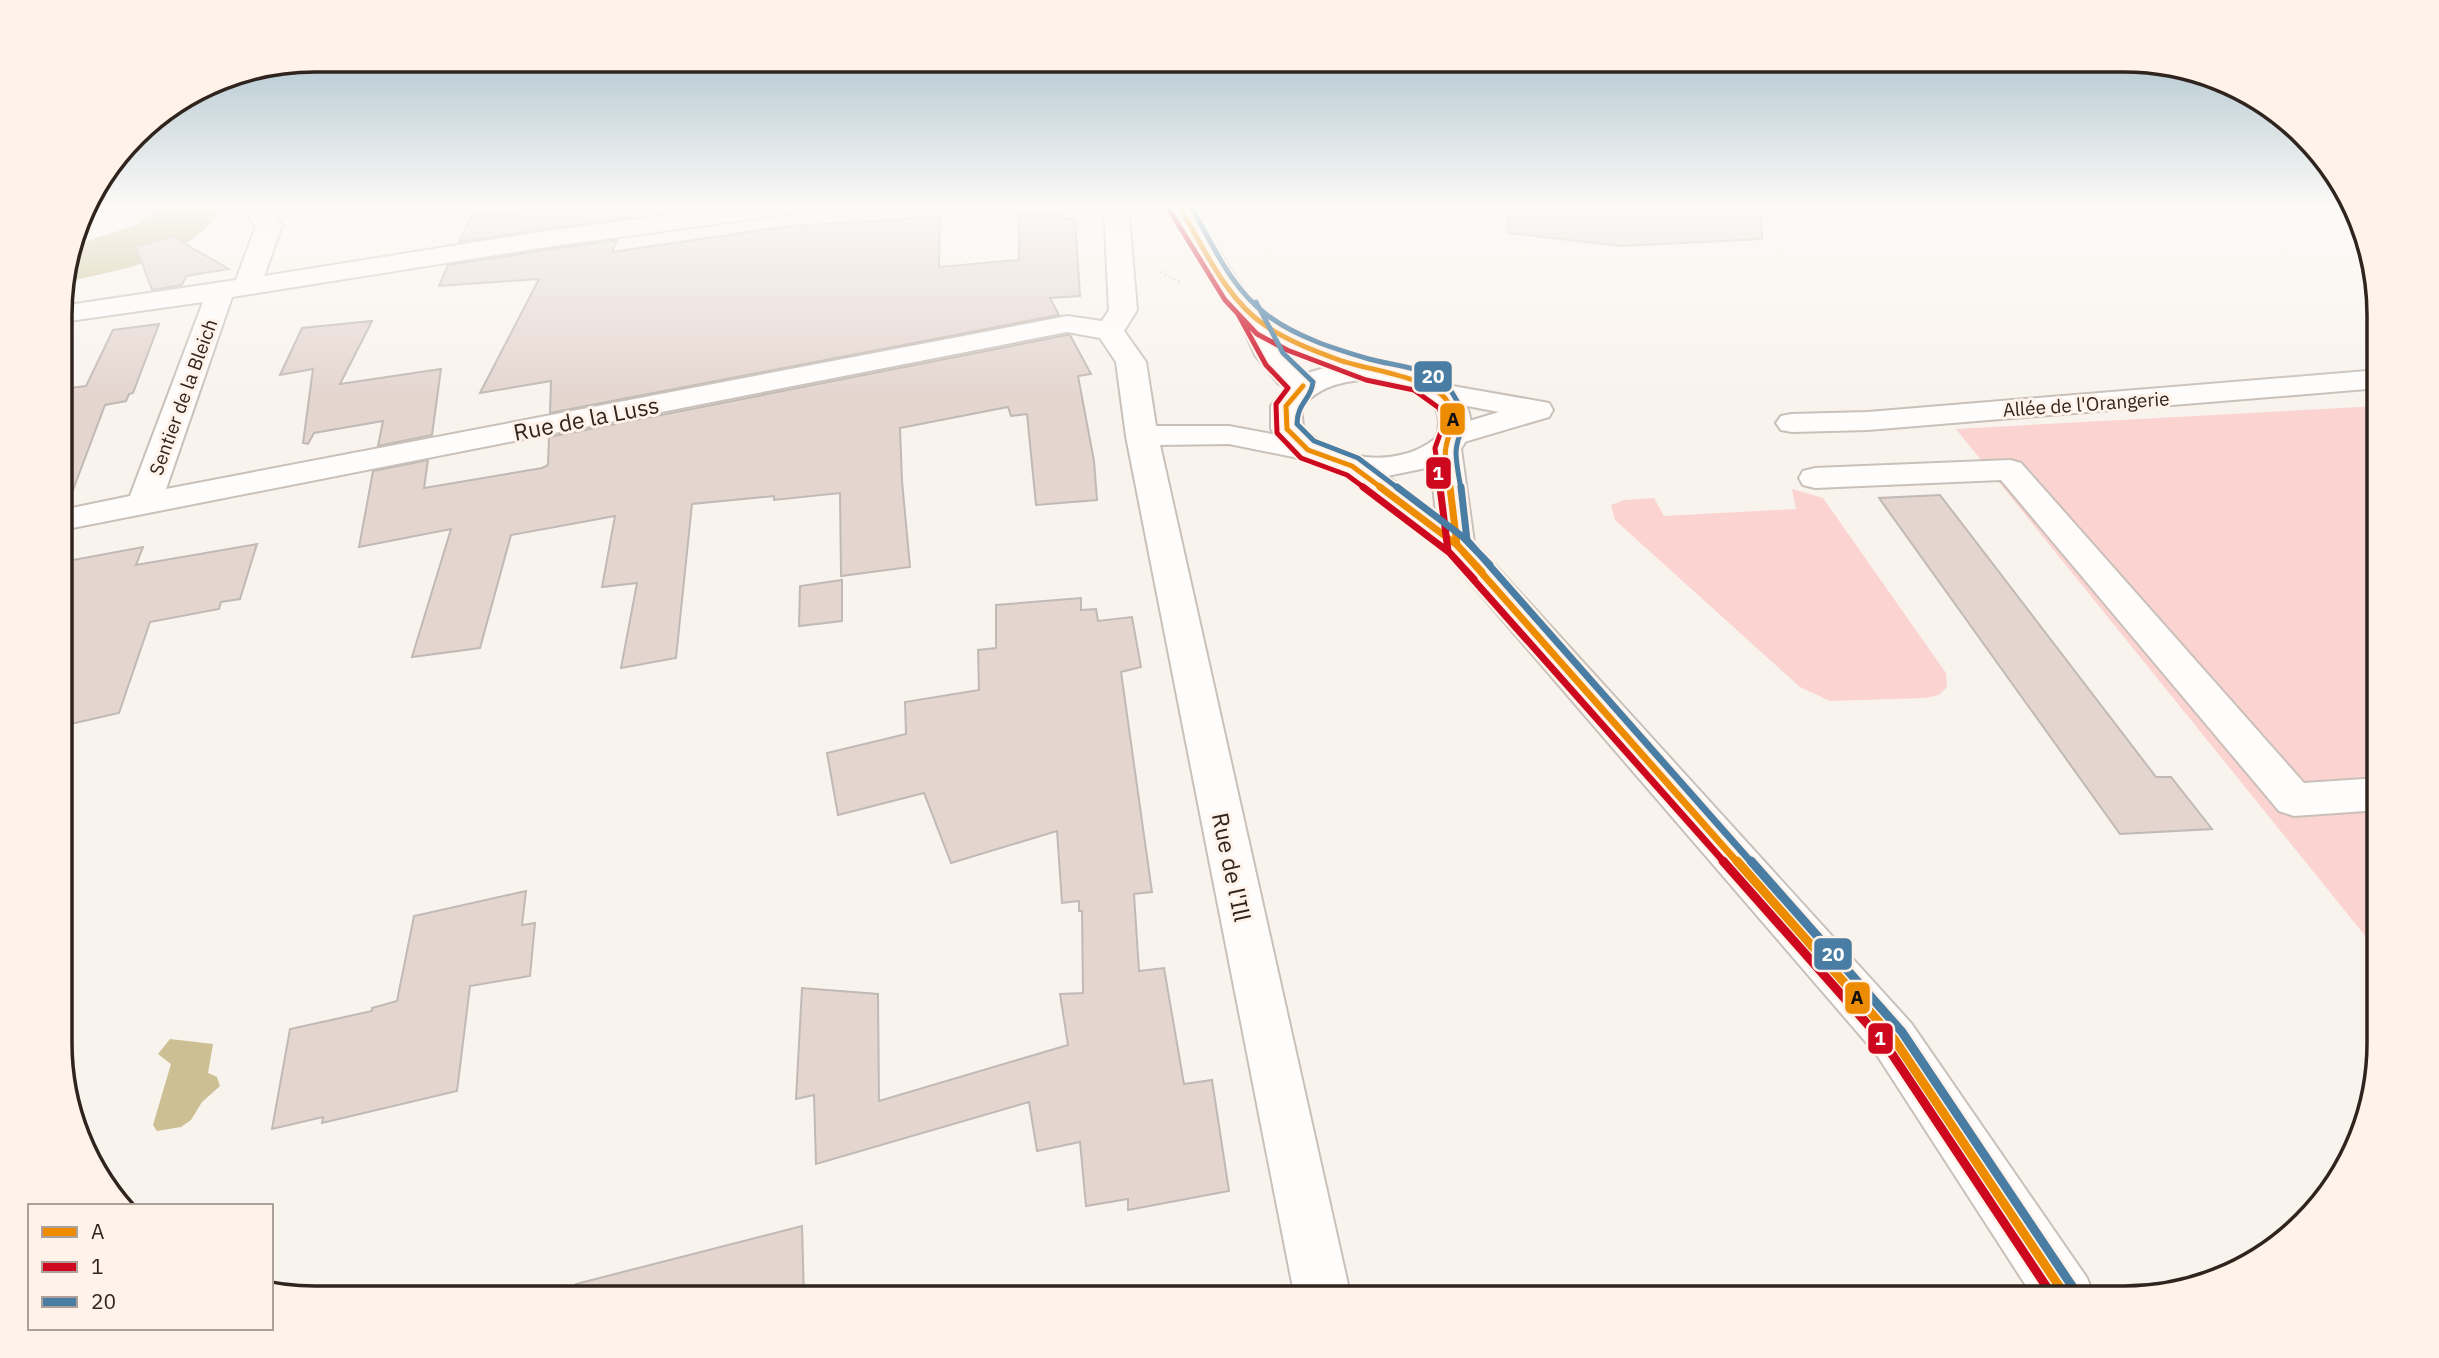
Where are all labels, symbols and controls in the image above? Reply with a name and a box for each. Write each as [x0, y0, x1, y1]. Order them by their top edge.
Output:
street label: Sentier de la Bleich [144, 316, 222, 478]
line badge: 20 [1413, 360, 1453, 393]
text: 20 [1422, 364, 1444, 388]
street label: Allée de l'Orangerie [2002, 386, 2170, 422]
street label: Rue de la Luss [511, 389, 661, 447]
line badge: A [1439, 402, 1466, 436]
text: A [1446, 407, 1460, 431]
line badge: 1 [1425, 456, 1452, 490]
text: 1 [1432, 461, 1444, 485]
street label: Rue de l'Ill [1206, 810, 1258, 924]
line badge: 20 [1813, 937, 1853, 971]
text: 20 [1822, 942, 1844, 966]
line badge: A [1844, 981, 1871, 1015]
text: A [1850, 985, 1864, 1009]
line badge: 1 [1867, 1022, 1894, 1055]
text: 1 [1874, 1026, 1886, 1050]
legend [28, 1204, 273, 1330]
text: A [91, 1217, 104, 1245]
text: 1 [91, 1252, 104, 1280]
text: 20 [91, 1287, 116, 1315]

